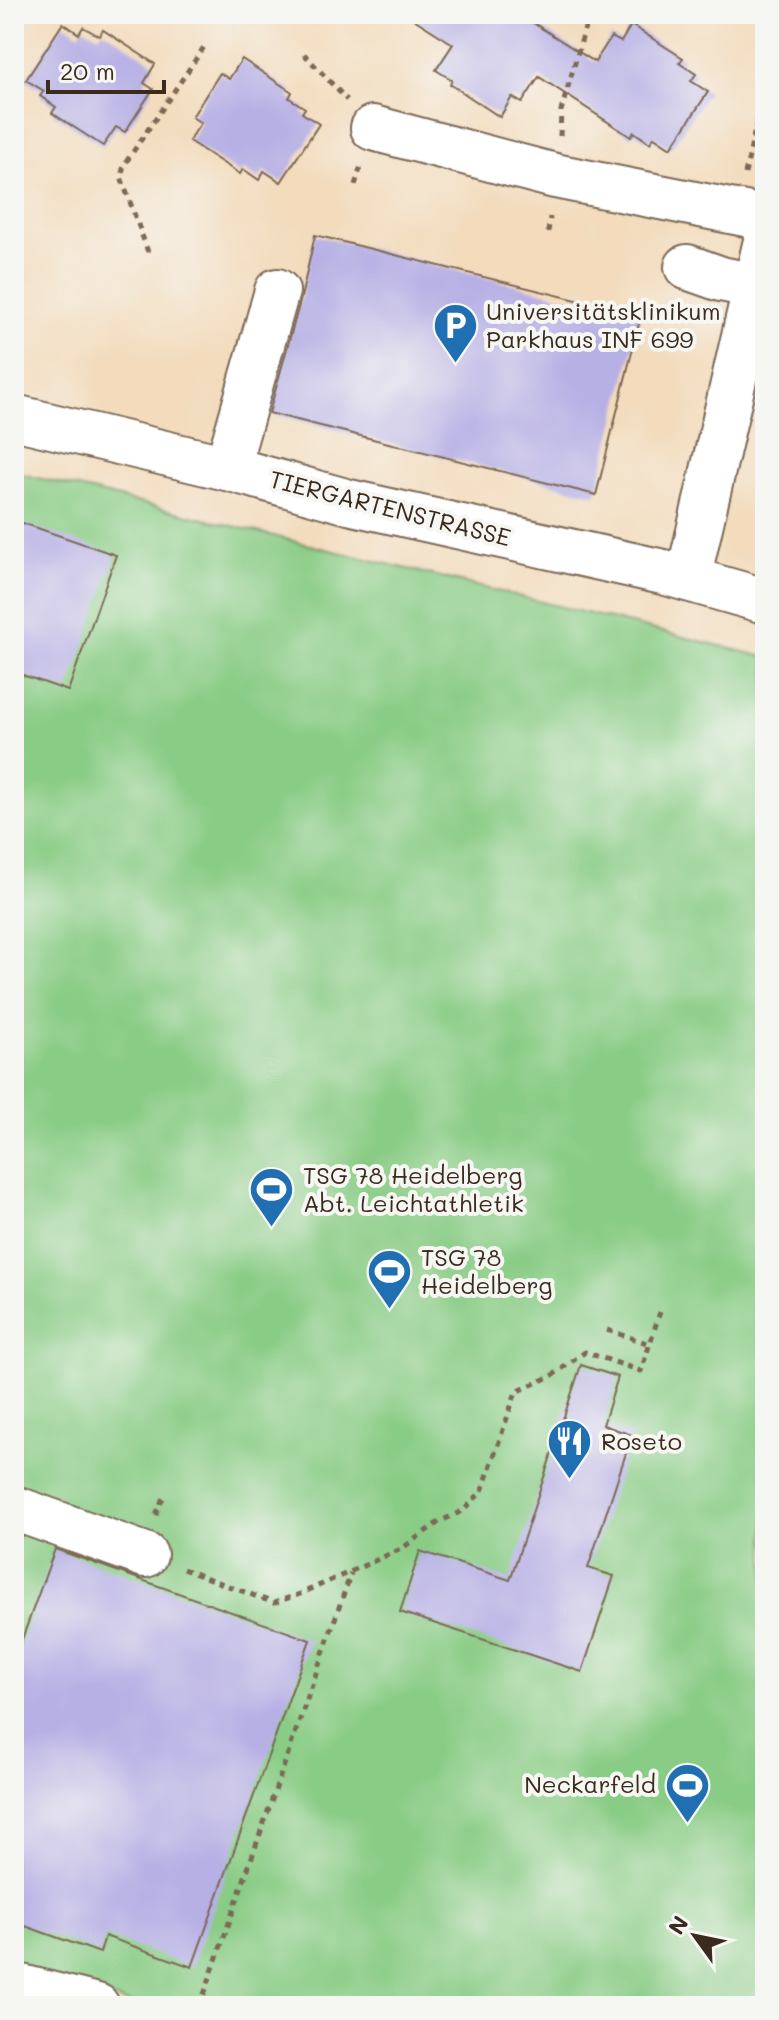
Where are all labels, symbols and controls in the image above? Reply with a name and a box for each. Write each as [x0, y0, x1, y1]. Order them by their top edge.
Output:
scale bar [48, 44, 164, 94]
text: 20 m [60, 55, 115, 86]
place label: Universitätsklinikum Parkhaus INF 699 [486, 295, 721, 354]
parking icon: Universitätsklinikum Parkhaus INF 699 [431, 302, 479, 365]
street label: TIERGARTENSTRASSE [267, 463, 514, 552]
place label: TSG 78 Heidelberg Abt. Leichtathletik [303, 1159, 524, 1218]
sports icon: TSG 78 Heidelberg Abt. Leichtathletik [248, 1166, 296, 1229]
place label: TSG 78 Heidelberg [421, 1241, 553, 1300]
sports icon: TSG 78 Heidelberg [366, 1248, 414, 1311]
restaurant icon: Roseto [546, 1418, 594, 1481]
place label: Roseto [601, 1425, 682, 1456]
sports icon: Neckarfeld [663, 1761, 711, 1824]
place label: Neckarfeld [524, 1768, 656, 1799]
north arrow [655, 1896, 735, 1976]
text: N [661, 1910, 695, 1940]

